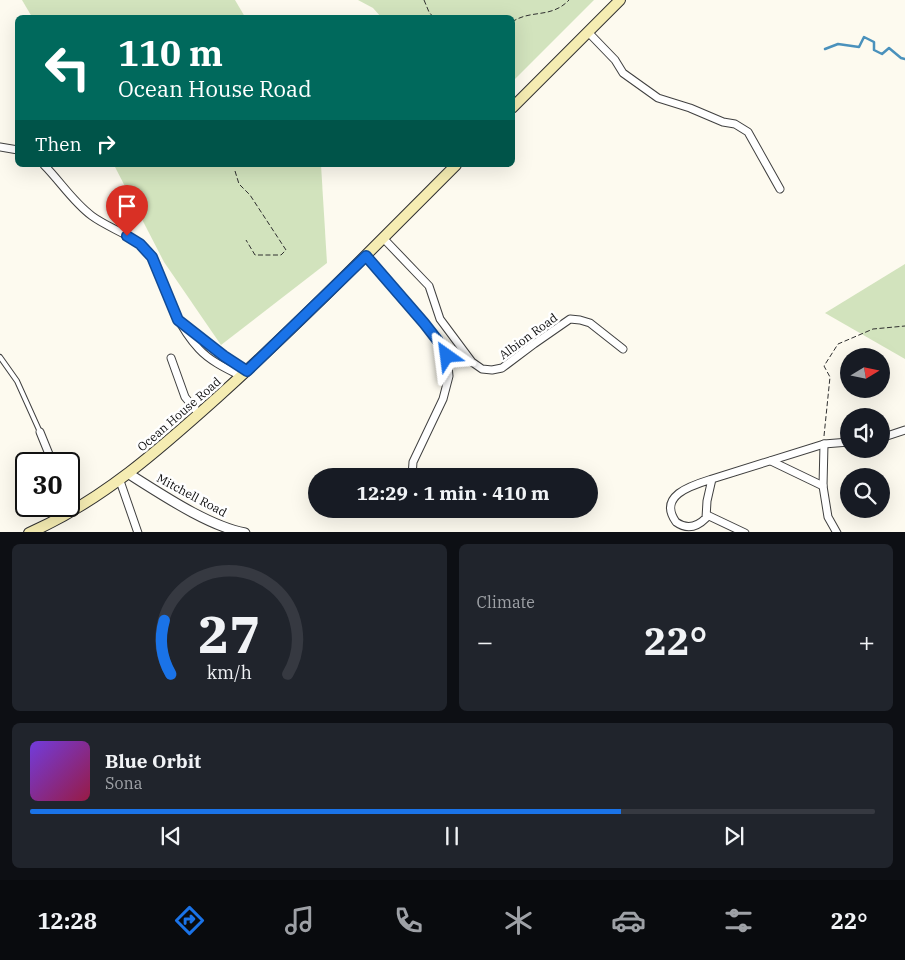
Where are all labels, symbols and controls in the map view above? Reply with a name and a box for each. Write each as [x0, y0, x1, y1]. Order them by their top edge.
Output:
text: 110 m [118, 30, 223, 76]
icon: left [35, 35, 100, 100]
text: Ocean House Road [118, 74, 312, 103]
icon: right [92, 130, 120, 158]
text: Then [35, 132, 82, 156]
pin [106, 185, 148, 236]
icon: arrive [113, 192, 141, 220]
street label: Albion Road [496, 310, 560, 362]
position arrow [420, 329, 472, 381]
north arrow [840, 348, 890, 398]
map controls [840, 348, 890, 518]
street label: Ocean House Road [134, 374, 224, 454]
button: sound [840, 408, 890, 458]
speed limit sign: 30 [15, 452, 80, 517]
button: search [840, 468, 890, 518]
street label: Mitchell Road [154, 470, 230, 520]
text: 12:29 · 1 min · 410 m [357, 481, 549, 505]
text: Climate [477, 592, 535, 612]
text: 27 [198, 600, 260, 667]
text: 22° [644, 616, 707, 665]
text: − [477, 623, 493, 660]
text: + [858, 623, 875, 660]
text: km/h [207, 661, 252, 684]
text: Blue Orbit [105, 749, 201, 773]
text: Sona [105, 773, 142, 793]
icon: previous [157, 822, 185, 850]
icon: pause [438, 822, 466, 850]
icon: next [720, 822, 748, 850]
icon: directions [172, 903, 207, 938]
icon: music [282, 903, 317, 938]
icon: phone [391, 903, 426, 938]
icon: climate [501, 903, 536, 938]
icon: car [611, 903, 646, 938]
icon: filters [721, 903, 756, 938]
text: 12:28 [37, 906, 97, 935]
text: 22° [831, 906, 868, 935]

